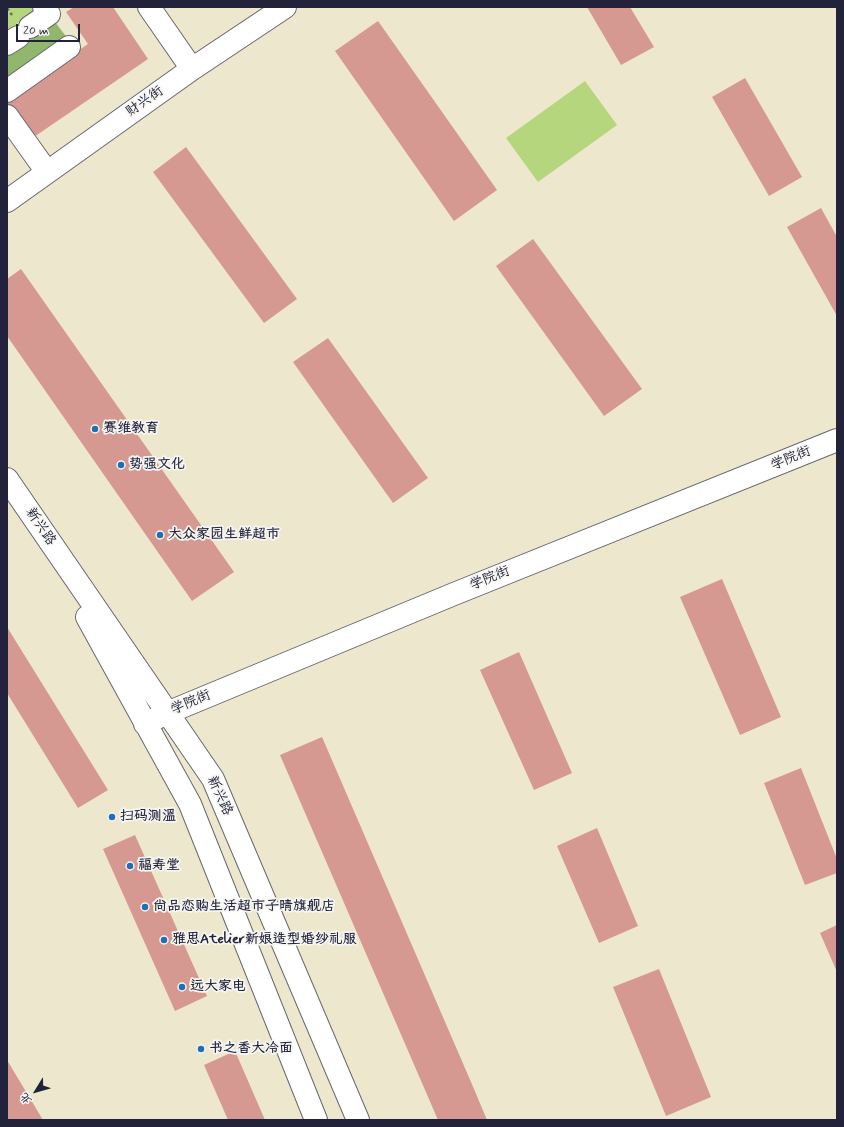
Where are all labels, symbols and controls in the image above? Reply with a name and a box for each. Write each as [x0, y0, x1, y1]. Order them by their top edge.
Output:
scale bar [18, 16, 82, 42]
text: 20 m [23, 23, 49, 39]
street label: 财兴街 [123, 83, 167, 121]
place label: 赛维教育 [103, 421, 159, 437]
marker: 赛维教育 [90, 424, 100, 434]
street label: 学院街 [768, 443, 814, 475]
place label: 势强文化 [129, 457, 185, 473]
marker: 势强文化 [116, 460, 126, 470]
street label: 新兴路 [21, 505, 59, 549]
place label: 大众家园生鲜超市 [168, 527, 280, 543]
marker: 大众家园生鲜超市 [155, 530, 165, 540]
street label: 学院街 [467, 563, 513, 595]
street label: 学院街 [168, 687, 214, 719]
street label: 新兴路 [203, 773, 235, 819]
place label: 扫码测温 [120, 809, 176, 825]
marker: 扫码测温 [107, 812, 117, 822]
place label: 福寿堂 [138, 858, 180, 874]
marker: 福寿堂 [125, 861, 135, 871]
place label: 尚品恋购生活超市子晴旗舰店 [153, 899, 335, 915]
marker: 尚品恋购生活超市子晴旗舰店 [140, 902, 150, 912]
place label: 雅思Atelier新娘造型婚纱礼服 [172, 932, 357, 948]
marker: 雅思Atelier新娘造型婚纱礼服 [159, 935, 169, 945]
place label: 远大家电 [190, 979, 246, 995]
marker: 远大家电 [177, 982, 187, 992]
place label: 书之香大冷面 [209, 1041, 293, 1057]
marker: 书之香大冷面 [196, 1044, 206, 1054]
north arrow [16, 1071, 56, 1111]
text: 北 [18, 1090, 35, 1107]

